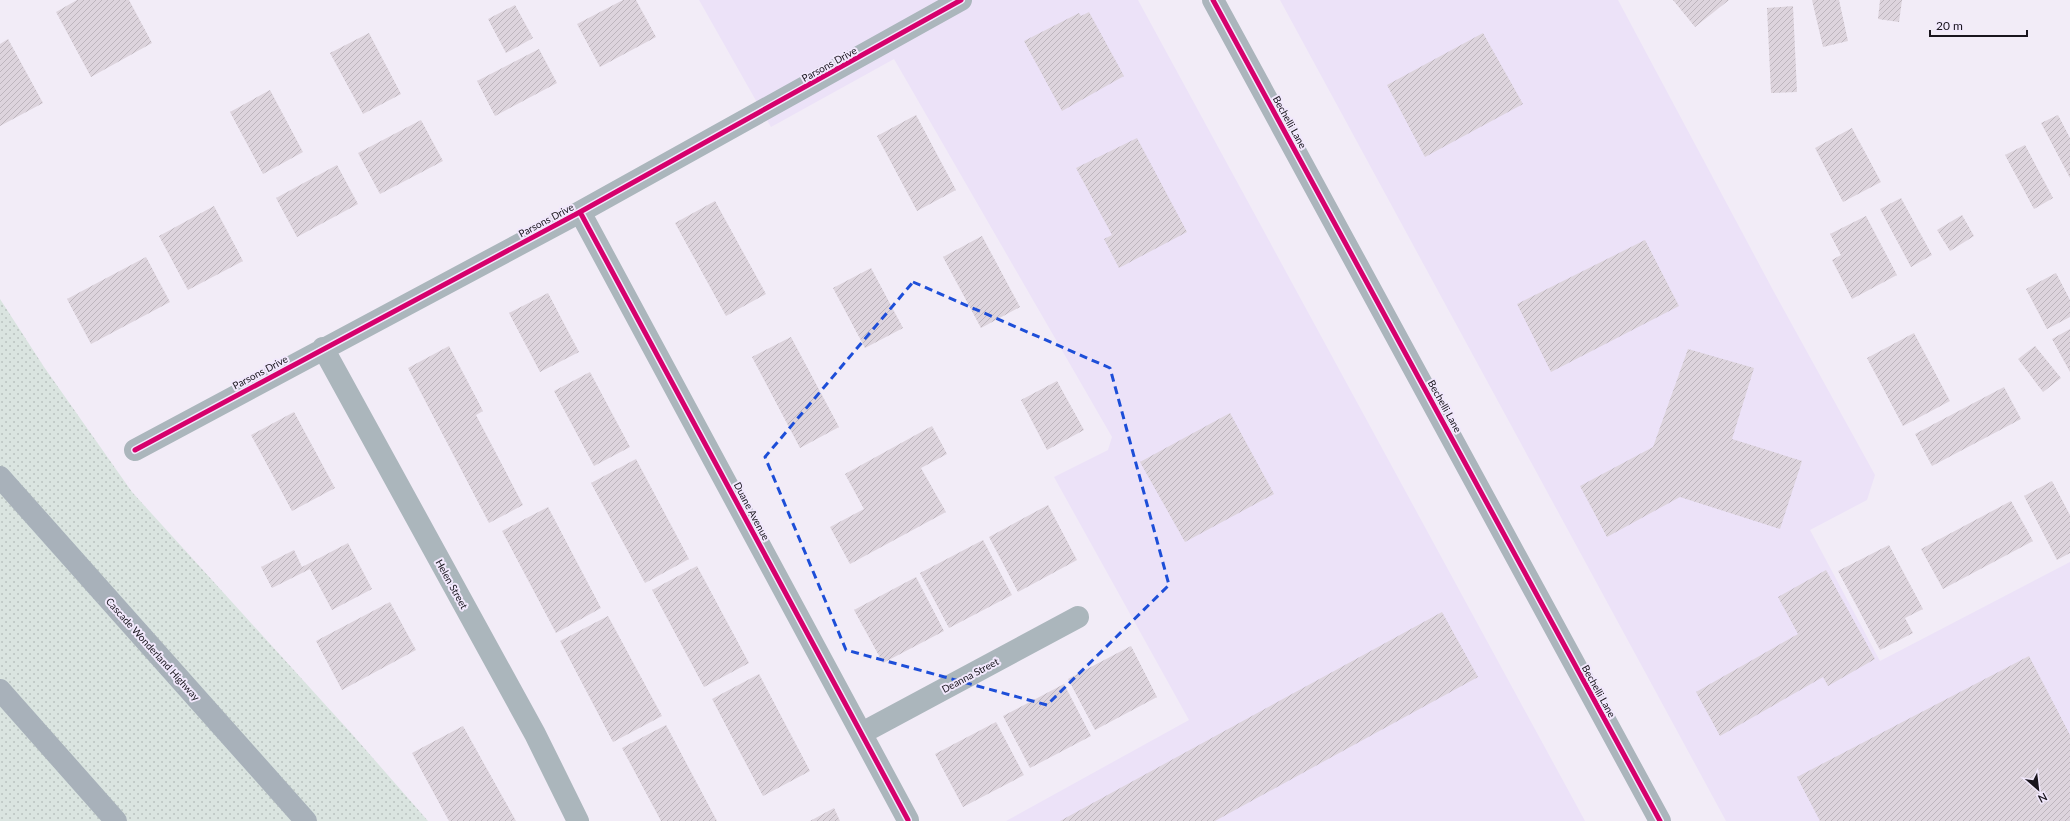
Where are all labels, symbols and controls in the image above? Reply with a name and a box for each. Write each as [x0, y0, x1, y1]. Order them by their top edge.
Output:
scale bar [1930, 12, 2027, 38]
text: 20 m [1936, 18, 1963, 33]
street label: Parsons Drive [800, 44, 858, 84]
street label: Bechelli Lane [1271, 94, 1309, 150]
street label: Parsons Drive [516, 200, 576, 240]
street label: Parsons Drive [230, 352, 290, 392]
street label: Bechelli Lane [1426, 378, 1464, 434]
street label: Duane Avenue [732, 480, 772, 542]
street label: Helen Street [433, 557, 471, 611]
street label: Cascade Wonderland Highway [104, 595, 203, 703]
street label: Deanna Street [939, 655, 1001, 695]
street label: Bechelli Lane [1580, 663, 1618, 719]
north arrow [2018, 769, 2058, 809]
text: N [2036, 791, 2050, 806]

